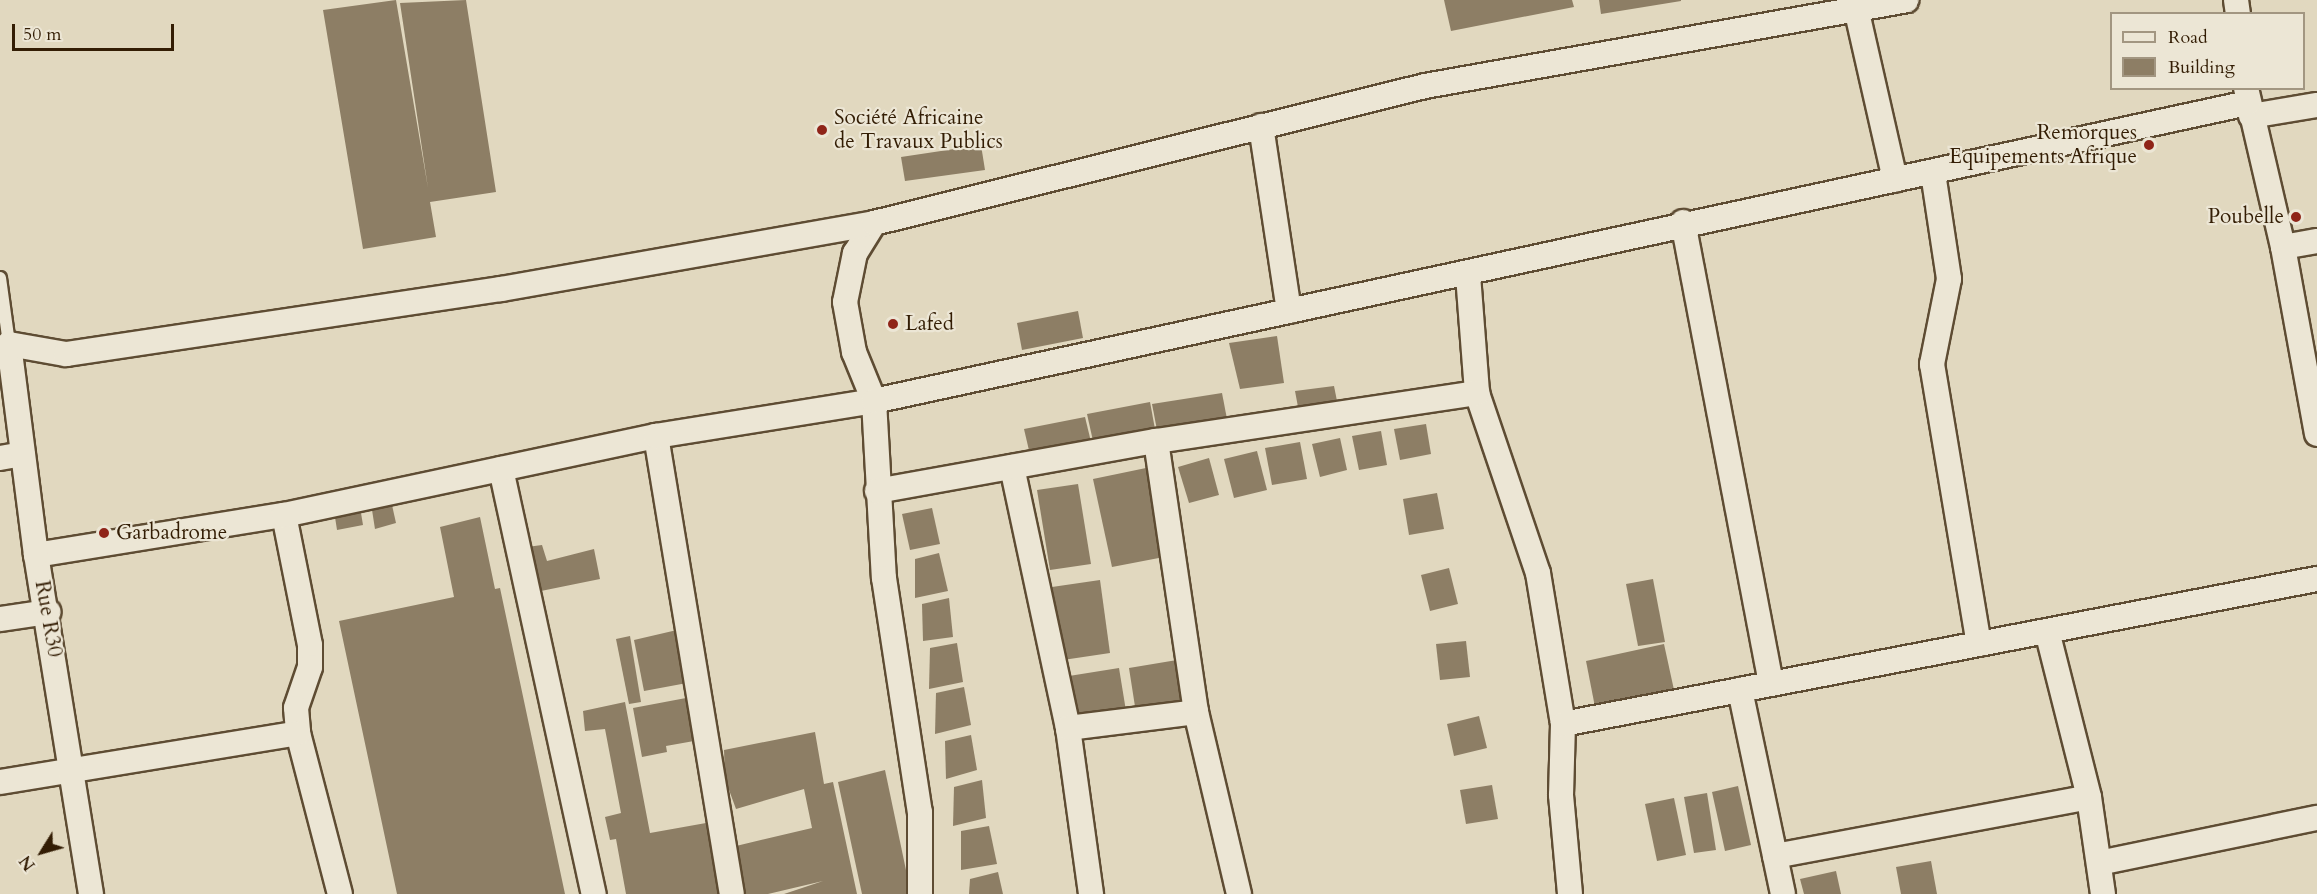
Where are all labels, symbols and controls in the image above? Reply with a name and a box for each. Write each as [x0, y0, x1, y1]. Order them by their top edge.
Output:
scale bar [15, 12, 177, 50]
legend [2110, 12, 2305, 90]
text: 50 m [23, 22, 62, 47]
text: Road [2168, 25, 2208, 50]
text: Building [2168, 55, 2235, 80]
place label: Société Africaine de Travaux Publics [834, 105, 1003, 155]
place label: Remorques Equipements Afrique [1949, 120, 2137, 170]
marker: Société Africaine de Travaux Publics [815, 123, 829, 137]
marker: Remorques Equipements Afrique [2142, 138, 2156, 152]
place label: Poubelle [2208, 204, 2284, 230]
marker: Poubelle [2289, 210, 2303, 224]
place label: Lafed [905, 311, 954, 337]
marker: Lafed [886, 317, 900, 331]
place label: Garbadrome [116, 520, 227, 546]
marker: Garbadrome [97, 526, 111, 540]
street label: Rue R30 [29, 579, 67, 659]
north arrow [12, 822, 72, 882]
text: N [15, 851, 41, 875]

